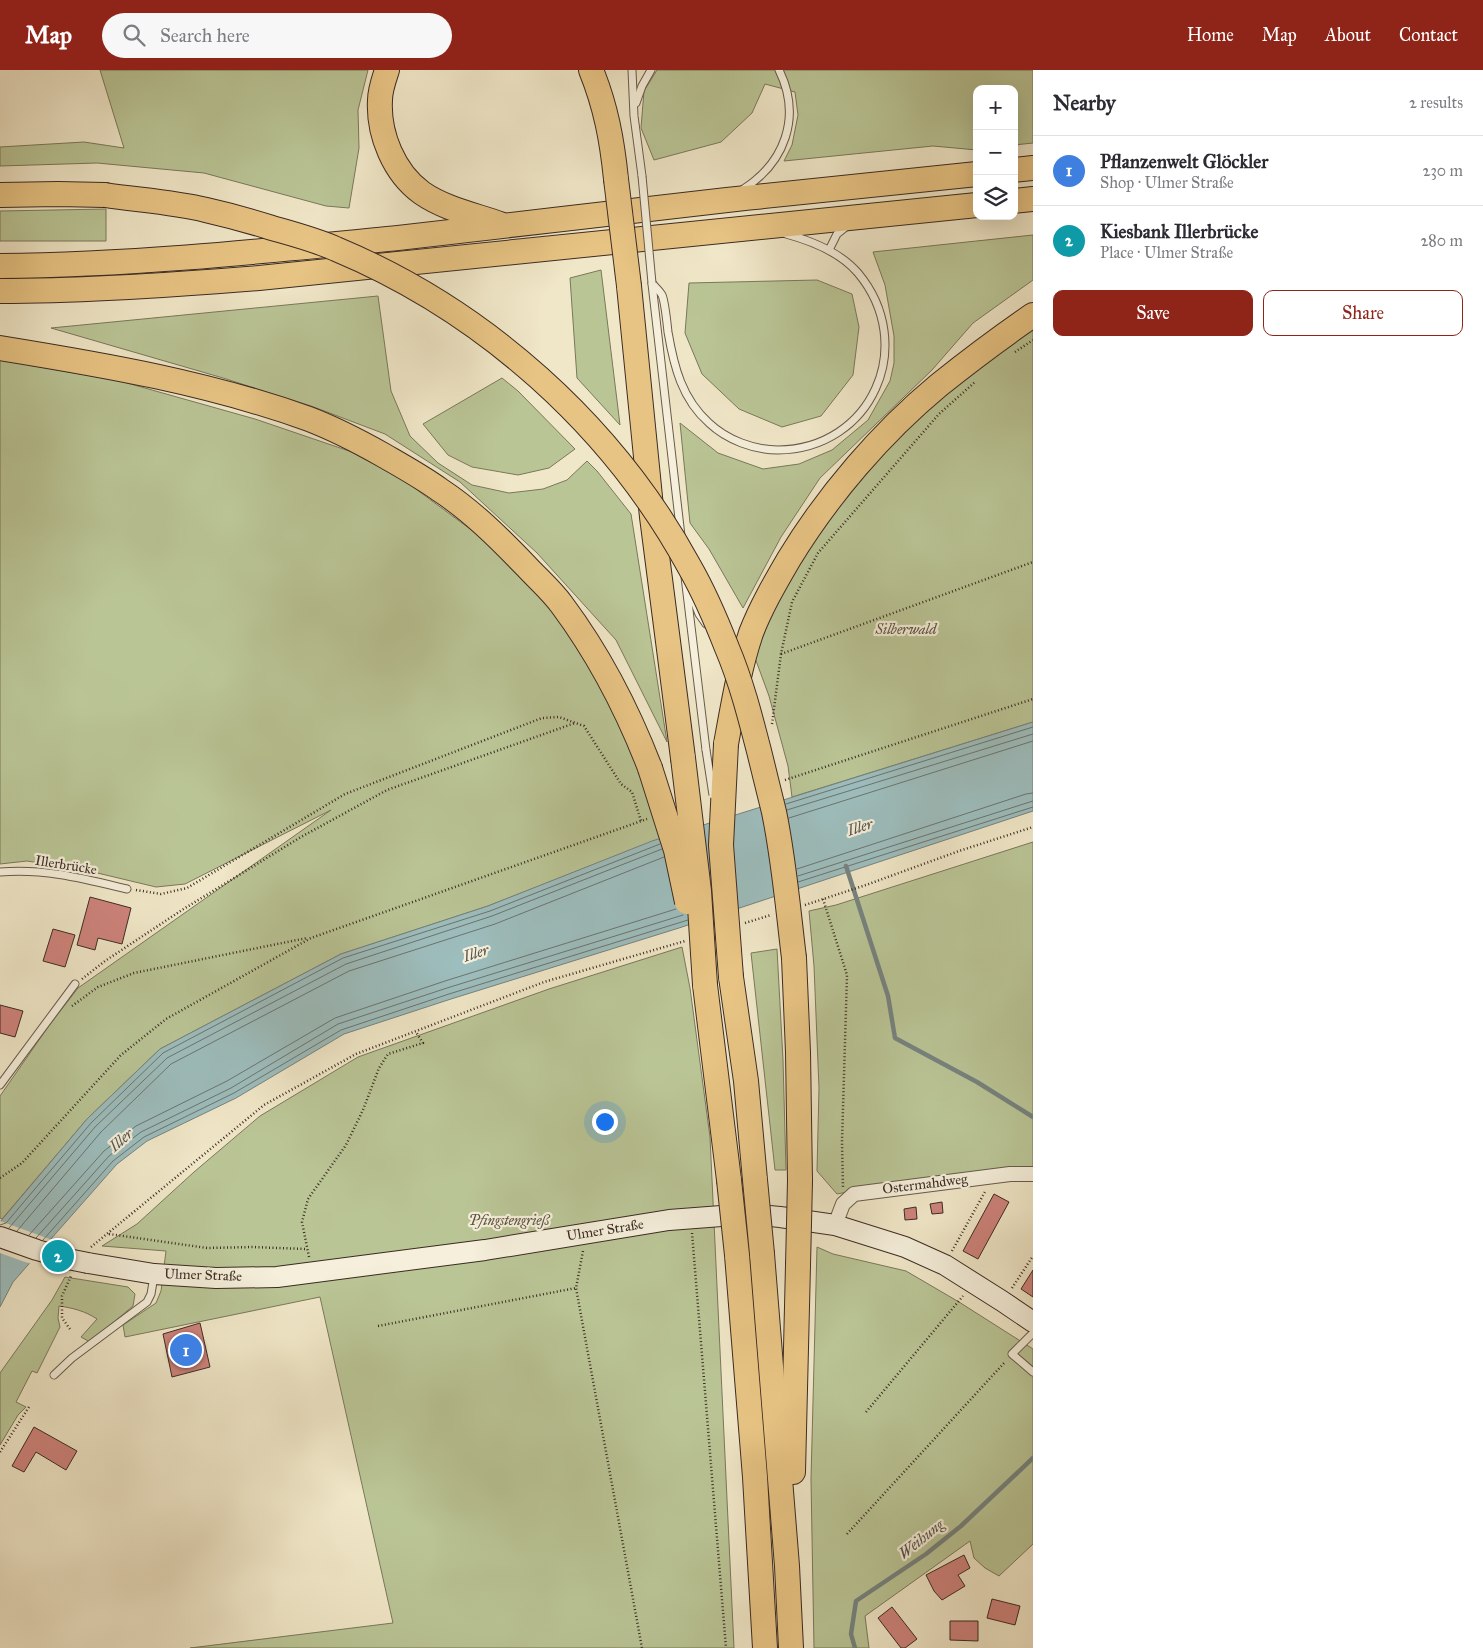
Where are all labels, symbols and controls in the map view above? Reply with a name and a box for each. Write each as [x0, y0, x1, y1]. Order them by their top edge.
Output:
search box [102, 13, 452, 58]
text: Map [25, 20, 72, 50]
icon: search [120, 21, 148, 49]
text: Search here [160, 24, 250, 47]
text: Home [1187, 24, 1234, 46]
text: Map [1262, 24, 1297, 46]
text: About [1325, 24, 1371, 46]
text: Contact [1399, 24, 1458, 46]
map controls [973, 85, 1018, 220]
button: + [973, 85, 1018, 130]
text: Nearby [1053, 90, 1116, 116]
text: 2 results [1409, 93, 1463, 112]
button: − [973, 130, 1018, 175]
text: Pflanzenwelt Glöckler [1100, 150, 1268, 173]
text: 1 [1066, 161, 1072, 180]
text: 230 m [1423, 161, 1463, 180]
text: Shop · Ulmer Straße [1100, 173, 1234, 192]
button: layers [973, 175, 1018, 220]
text: Kiesbank Illerbrücke [1100, 220, 1258, 243]
text: 2 [1065, 231, 1073, 250]
text: 280 m [1420, 231, 1463, 250]
text: Place · Ulmer Straße [1100, 243, 1233, 262]
button: Save [1053, 290, 1253, 336]
button: Share [1263, 290, 1463, 336]
park label: Silberwald [875, 621, 938, 638]
water label: Iller [844, 814, 876, 840]
street label: Illerbrücke [34, 852, 98, 878]
water label: Iller [460, 940, 492, 966]
your location [592, 1109, 618, 1135]
water label: Iller [105, 1124, 137, 1156]
street label: Ostermahdweg [881, 1170, 969, 1198]
park label: Pfingstengrieß [469, 1212, 550, 1229]
street label: Ulmer Straße [565, 1215, 645, 1244]
pin: 2 [42, 1237, 74, 1275]
street label: Ulmer Straße [164, 1265, 242, 1285]
pin: 1 [170, 1331, 202, 1369]
water label: Weihung [895, 1515, 948, 1563]

